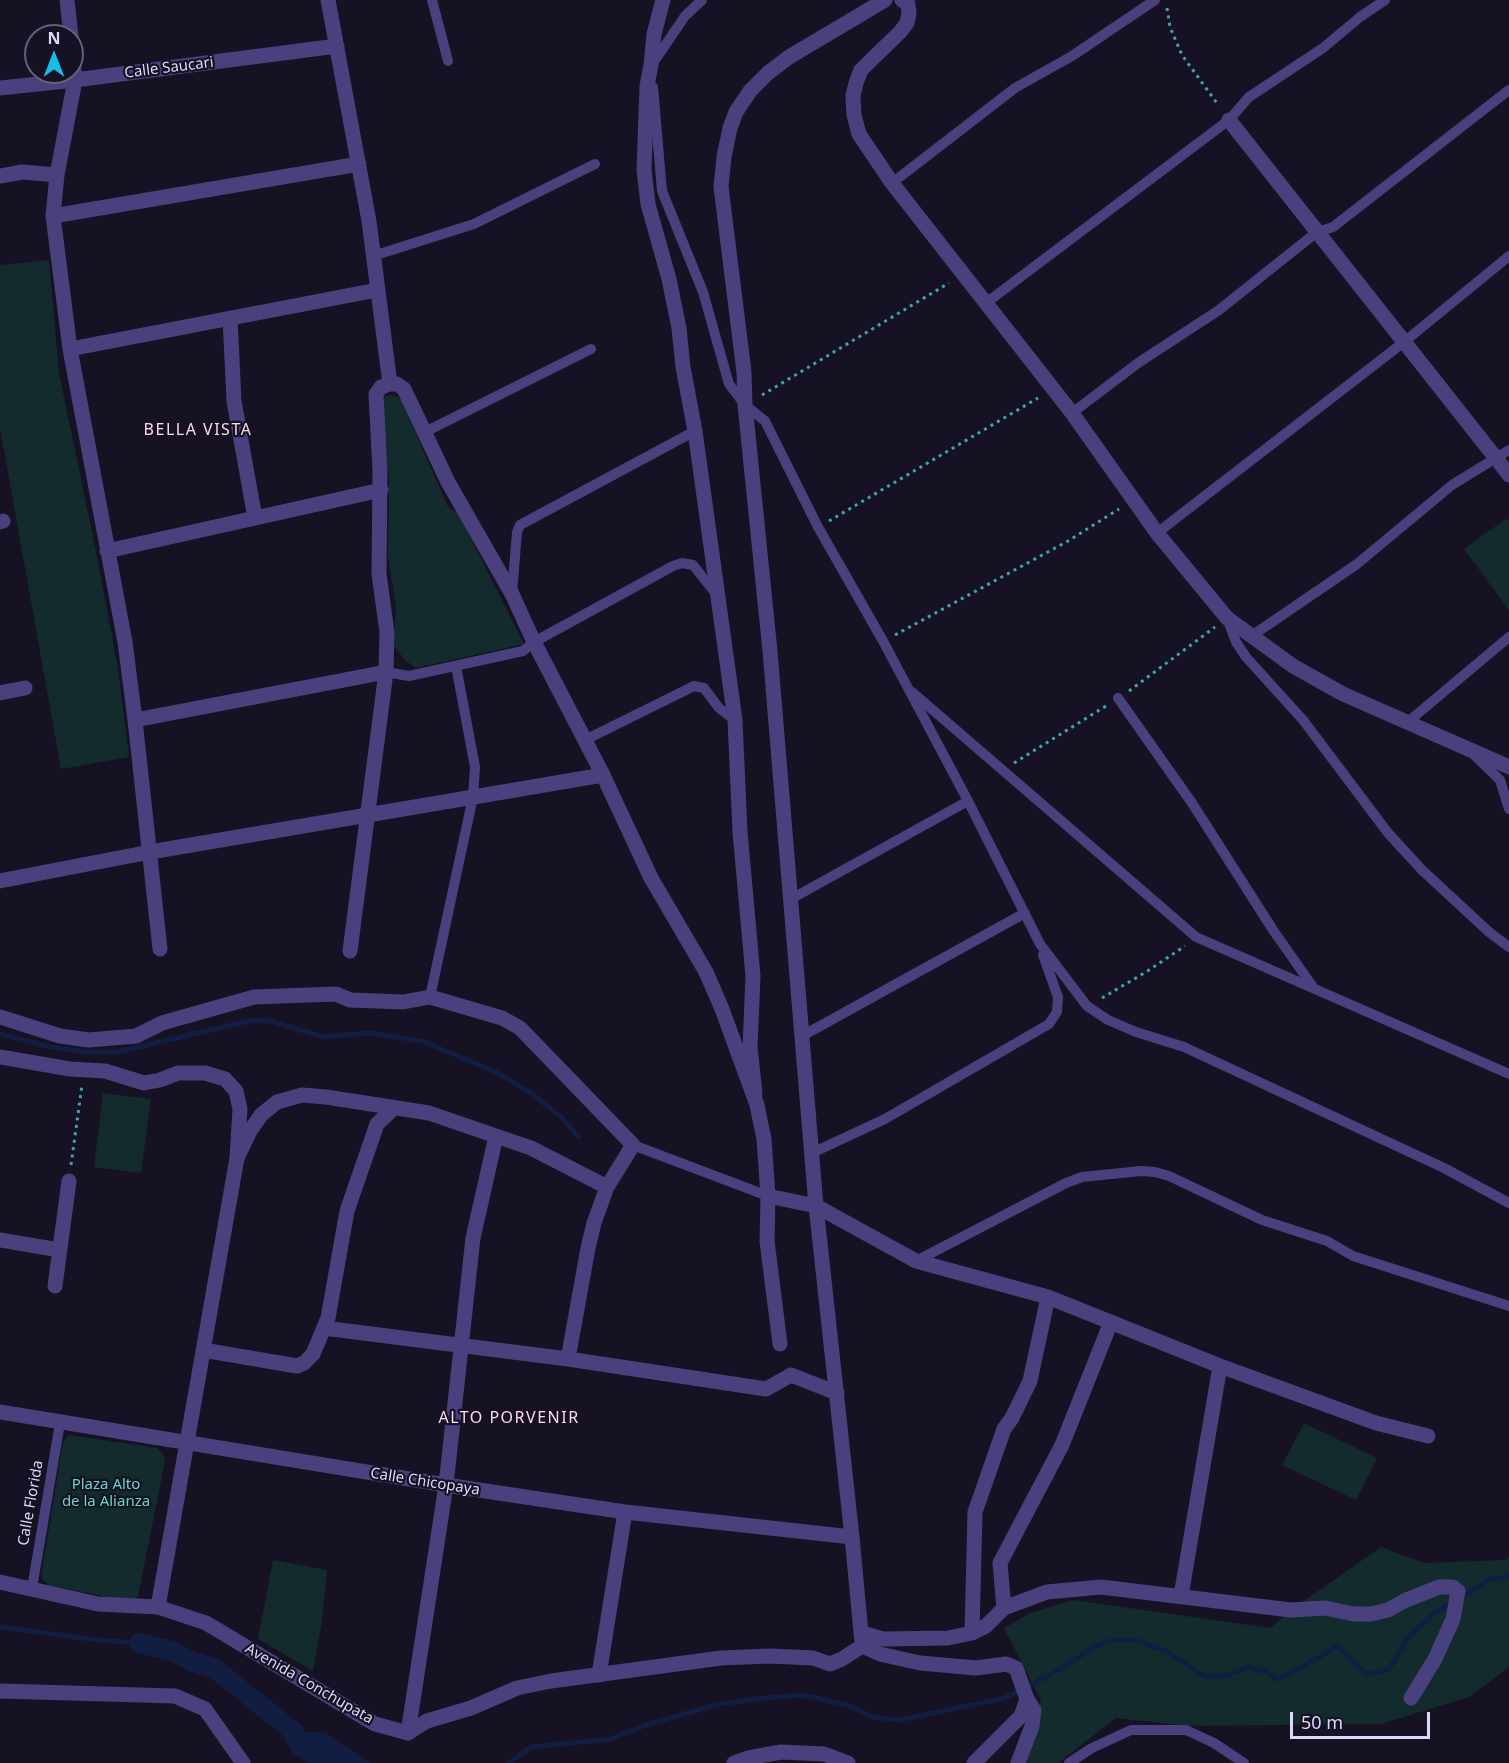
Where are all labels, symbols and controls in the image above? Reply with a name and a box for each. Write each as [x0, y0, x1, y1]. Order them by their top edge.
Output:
north arrow [24, 24, 84, 84]
text: N [47, 27, 61, 49]
street label: Calle Saucari [123, 54, 215, 82]
district label: BELLA VISTA [144, 420, 252, 440]
district label: ALTO PORVENIR [438, 1408, 580, 1428]
street label: Calle Florida [15, 1459, 47, 1547]
street label: Calle Chicopaya [369, 1464, 481, 1500]
park label: Plaza Alto de la Alianza [62, 1476, 150, 1511]
street label: Avenida Conchupata [242, 1640, 376, 1728]
scale bar [1293, 1700, 1432, 1738]
text: 50 m [1301, 1710, 1343, 1734]

